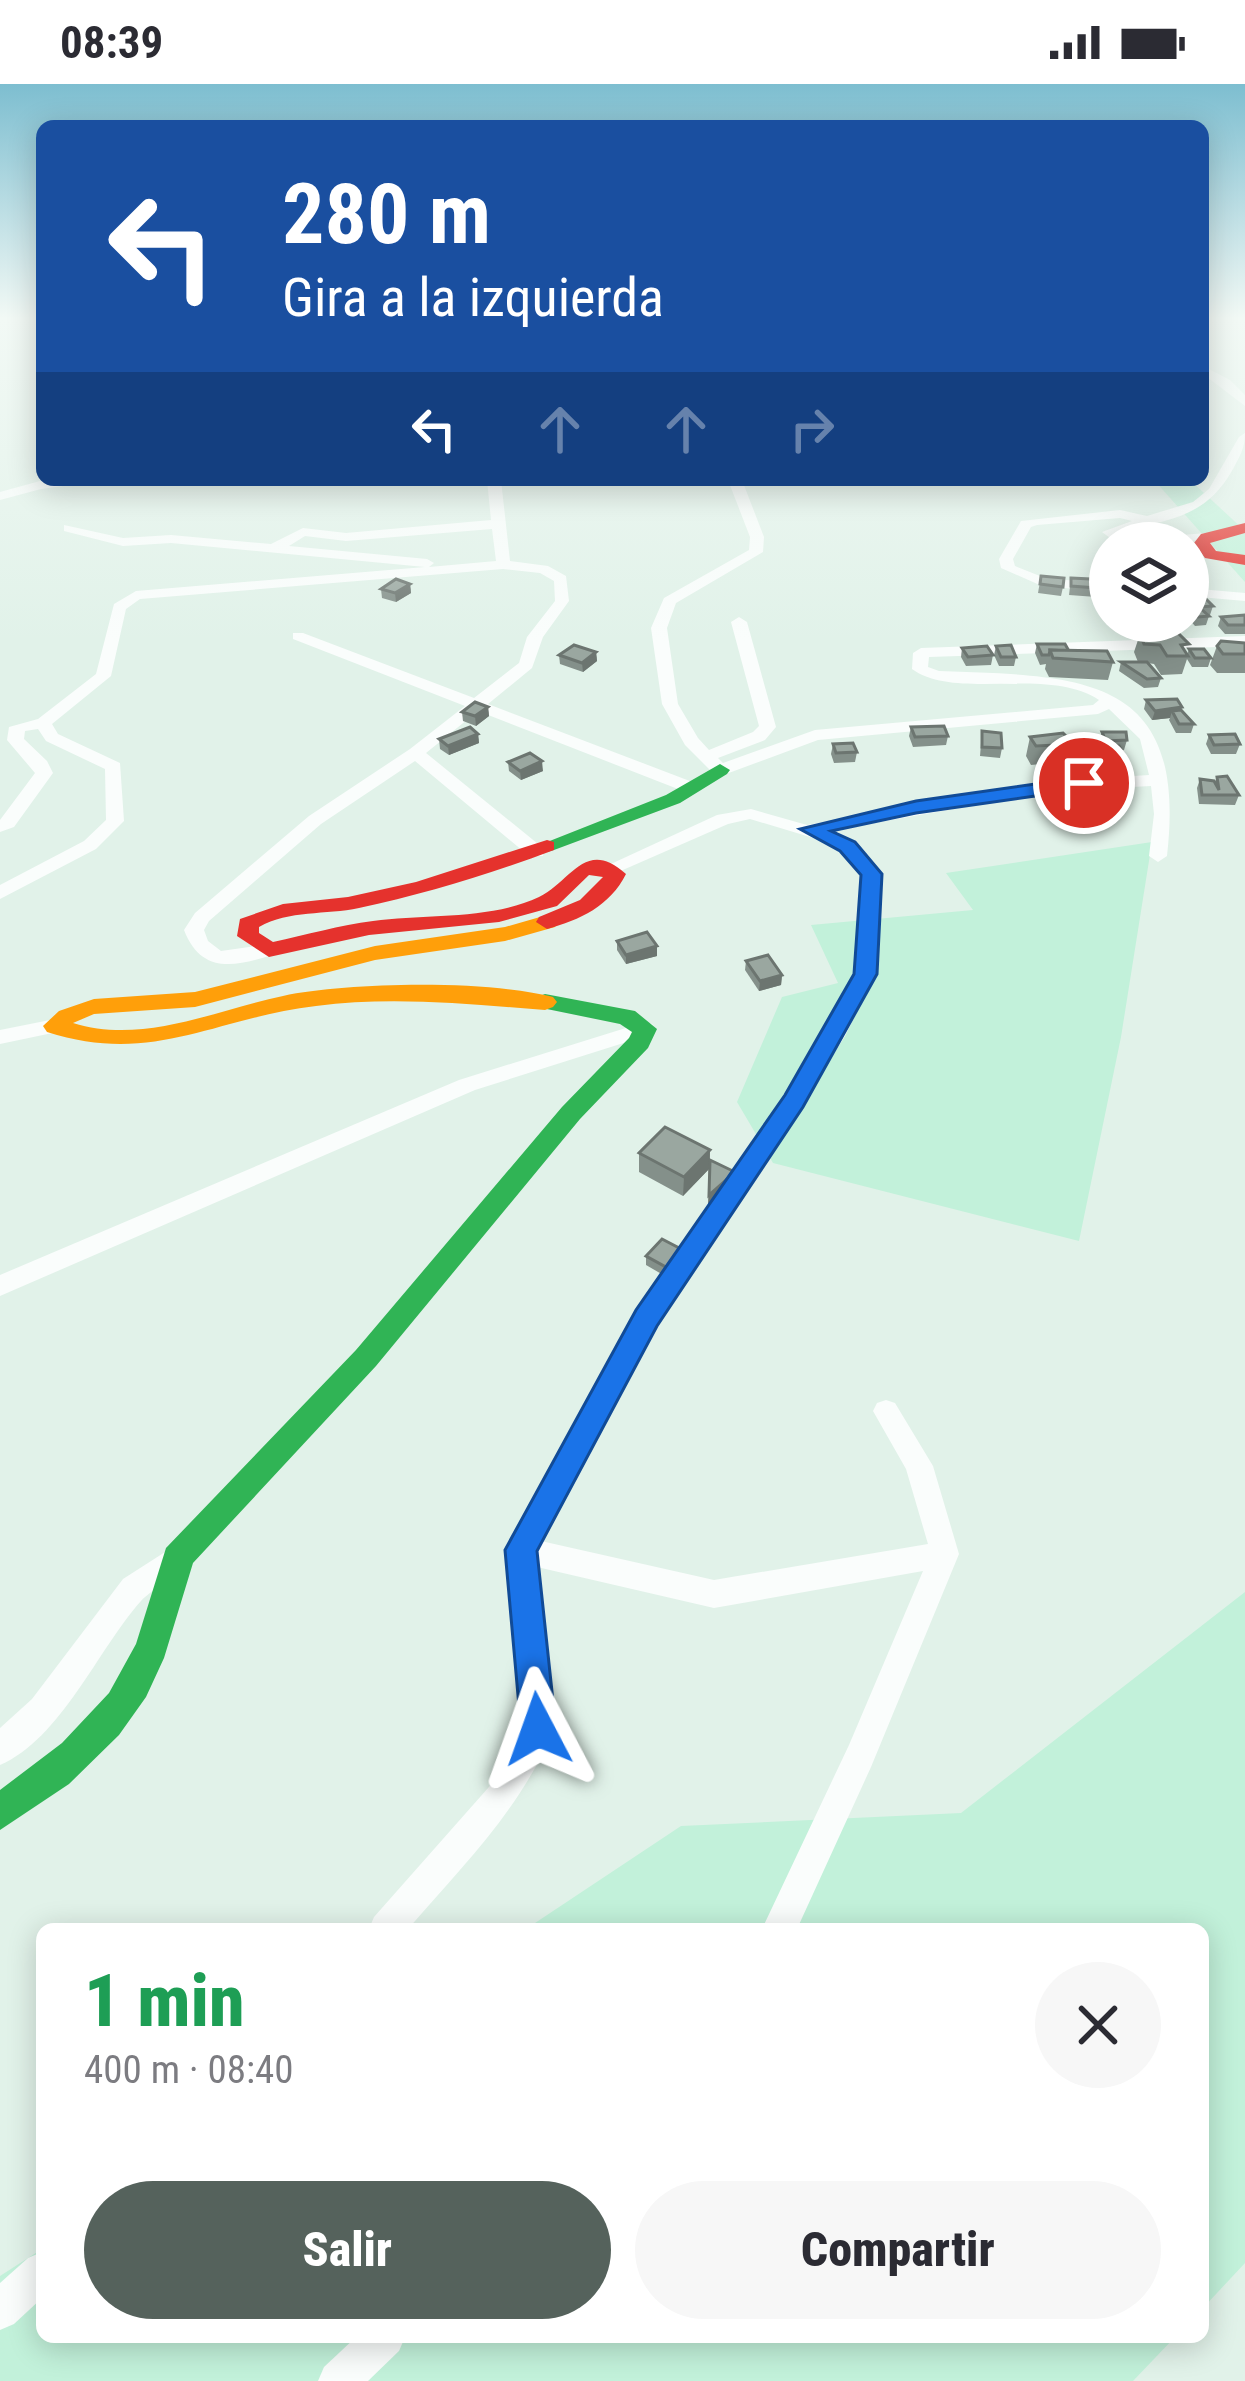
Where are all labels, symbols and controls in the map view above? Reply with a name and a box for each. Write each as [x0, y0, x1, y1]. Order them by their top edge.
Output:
text: 08:39 [60, 16, 163, 69]
text: 280 m [282, 165, 491, 264]
icon: left [84, 168, 240, 324]
text: Gira a la izquierda [282, 266, 664, 329]
icon: left [401, 396, 467, 462]
icon: ahead [527, 396, 593, 462]
icon: ahead [653, 396, 719, 462]
icon: right [779, 396, 845, 462]
map controls [1089, 522, 1209, 642]
button: layers [1089, 522, 1209, 642]
pin [1033, 732, 1135, 834]
icon: arrive [1051, 750, 1117, 816]
position arrow [475, 1666, 601, 1792]
text: 1 min [84, 1959, 245, 2044]
button: close [1035, 1962, 1161, 2088]
text: 400 m · 08:40 [84, 2047, 294, 2093]
button: Salir [84, 2181, 611, 2319]
button: Compartir [635, 2181, 1161, 2319]

